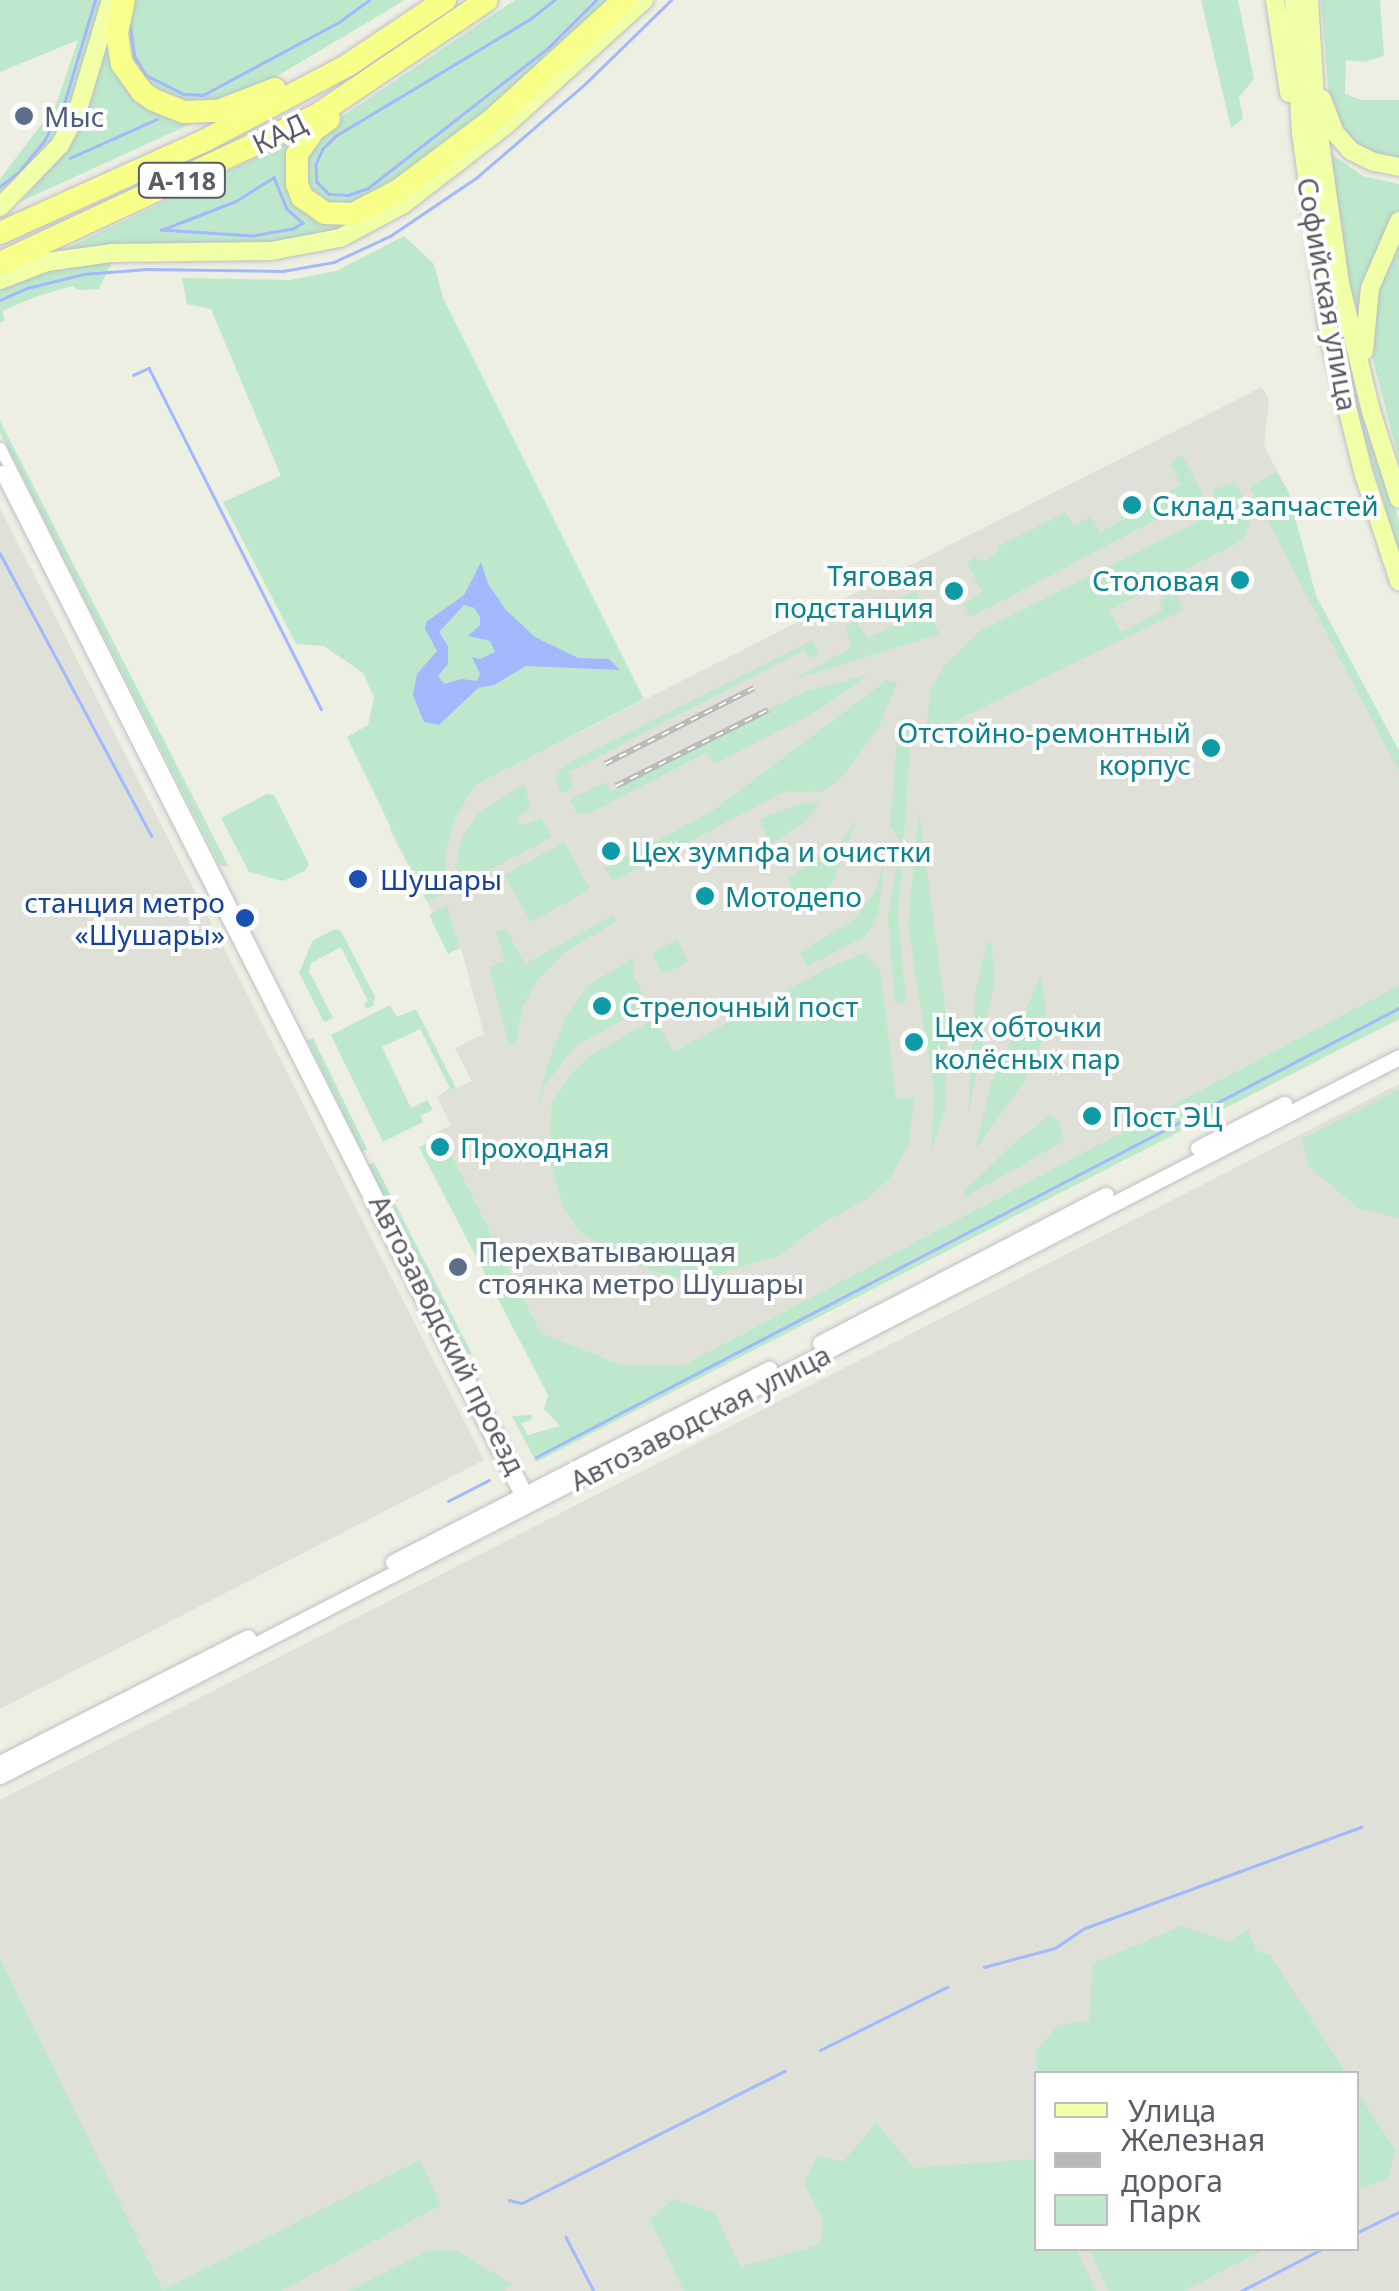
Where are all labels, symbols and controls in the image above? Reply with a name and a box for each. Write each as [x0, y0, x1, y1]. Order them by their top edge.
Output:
place label: Мыс [44, 99, 104, 133]
marker: Мыс [13, 105, 35, 127]
street label: КАД [247, 106, 311, 160]
road number: А-118 [137, 160, 227, 200]
street label: Софийская улица [1291, 175, 1365, 413]
place label: Склад запчастей [1152, 488, 1379, 522]
marker: Склад запчастей [1121, 494, 1143, 516]
place label: Тяговая подстанция [773, 558, 934, 624]
place label: Столовая [1092, 563, 1220, 597]
marker: Столовая [1229, 569, 1251, 591]
marker: Тяговая подстанция [943, 580, 965, 602]
place label: Отстойно-ремонтный корпус [897, 715, 1191, 781]
marker: Отстойно-ремонтный корпус [1200, 737, 1222, 759]
place label: Цех зумпфа и очистки [631, 834, 932, 868]
marker: Цех зумпфа и очистки [600, 840, 622, 862]
place label: Шушары [380, 862, 502, 896]
marker: Шушары [345, 866, 371, 892]
place label: Мотодепо [725, 879, 862, 913]
place label: станция метро «Шушары» [24, 885, 225, 951]
marker: Мотодепо [694, 885, 716, 907]
marker: станция метро «Шушары» [234, 907, 256, 929]
place label: Стрелочный пост [622, 989, 858, 1023]
marker: Стрелочный пост [591, 995, 613, 1017]
place label: Цех обточки колёсных пар [934, 1009, 1120, 1075]
marker: Цех обточки колёсных пар [903, 1031, 925, 1053]
place label: Пост ЭЦ [1112, 1099, 1222, 1133]
marker: Пост ЭЦ [1081, 1105, 1103, 1127]
place label: Проходная [460, 1130, 610, 1164]
marker: Проходная [429, 1136, 451, 1158]
street label: Автозаводский проезд [363, 1189, 533, 1479]
place label: Перехватывающая стоянка метро Шушары [478, 1234, 804, 1300]
marker: Перехватывающая стоянка метро Шушары [447, 1256, 469, 1278]
street label: Автозаводская улица [564, 1337, 836, 1497]
legend [1034, 2071, 1359, 2251]
text: Улица [1128, 2090, 1216, 2131]
text: Железная дорога [1121, 2119, 1265, 2201]
text: Парк [1128, 2190, 1201, 2231]

